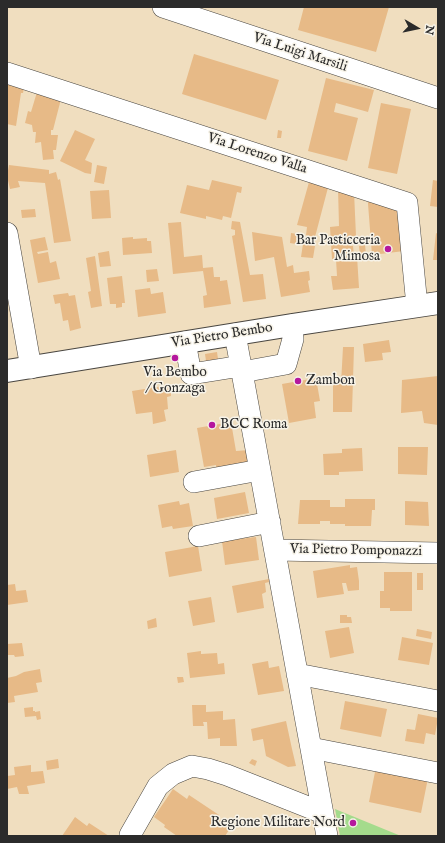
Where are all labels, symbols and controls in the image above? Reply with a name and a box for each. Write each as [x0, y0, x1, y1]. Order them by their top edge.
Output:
north arrow [397, 8, 437, 48]
text: N [421, 24, 437, 36]
street label: Via Luigi Marsili [251, 30, 349, 76]
street label: Via Lorenzo Valla [205, 130, 309, 178]
place label: Bar Pasticceria Mimosa [296, 233, 380, 266]
marker: Bar Pasticceria Mimosa [383, 244, 393, 254]
street label: Via Pietro Bembo [170, 320, 274, 352]
marker: Via Bembo / Gonzaga [170, 353, 180, 363]
place label: Via Bembo / Gonzaga [143, 365, 207, 398]
place label: Zambon [306, 373, 355, 389]
marker: Zambon [293, 376, 303, 386]
place label: BCC Roma [220, 417, 287, 433]
marker: BCC Roma [207, 420, 217, 430]
street label: Via Pietro Pomponazzi [290, 541, 422, 561]
place label: Regione Militare Nord [211, 815, 345, 831]
marker: Regione Militare Nord [348, 818, 358, 828]

